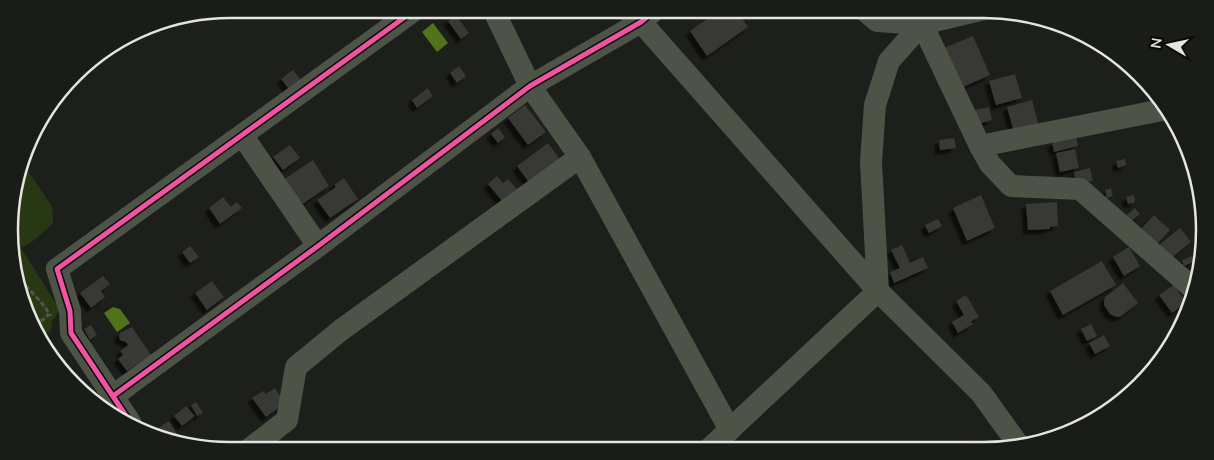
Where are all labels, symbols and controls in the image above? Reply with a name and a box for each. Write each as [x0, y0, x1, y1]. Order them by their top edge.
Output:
north arrow [1144, 20, 1194, 70]
text: N [1146, 36, 1167, 50]

